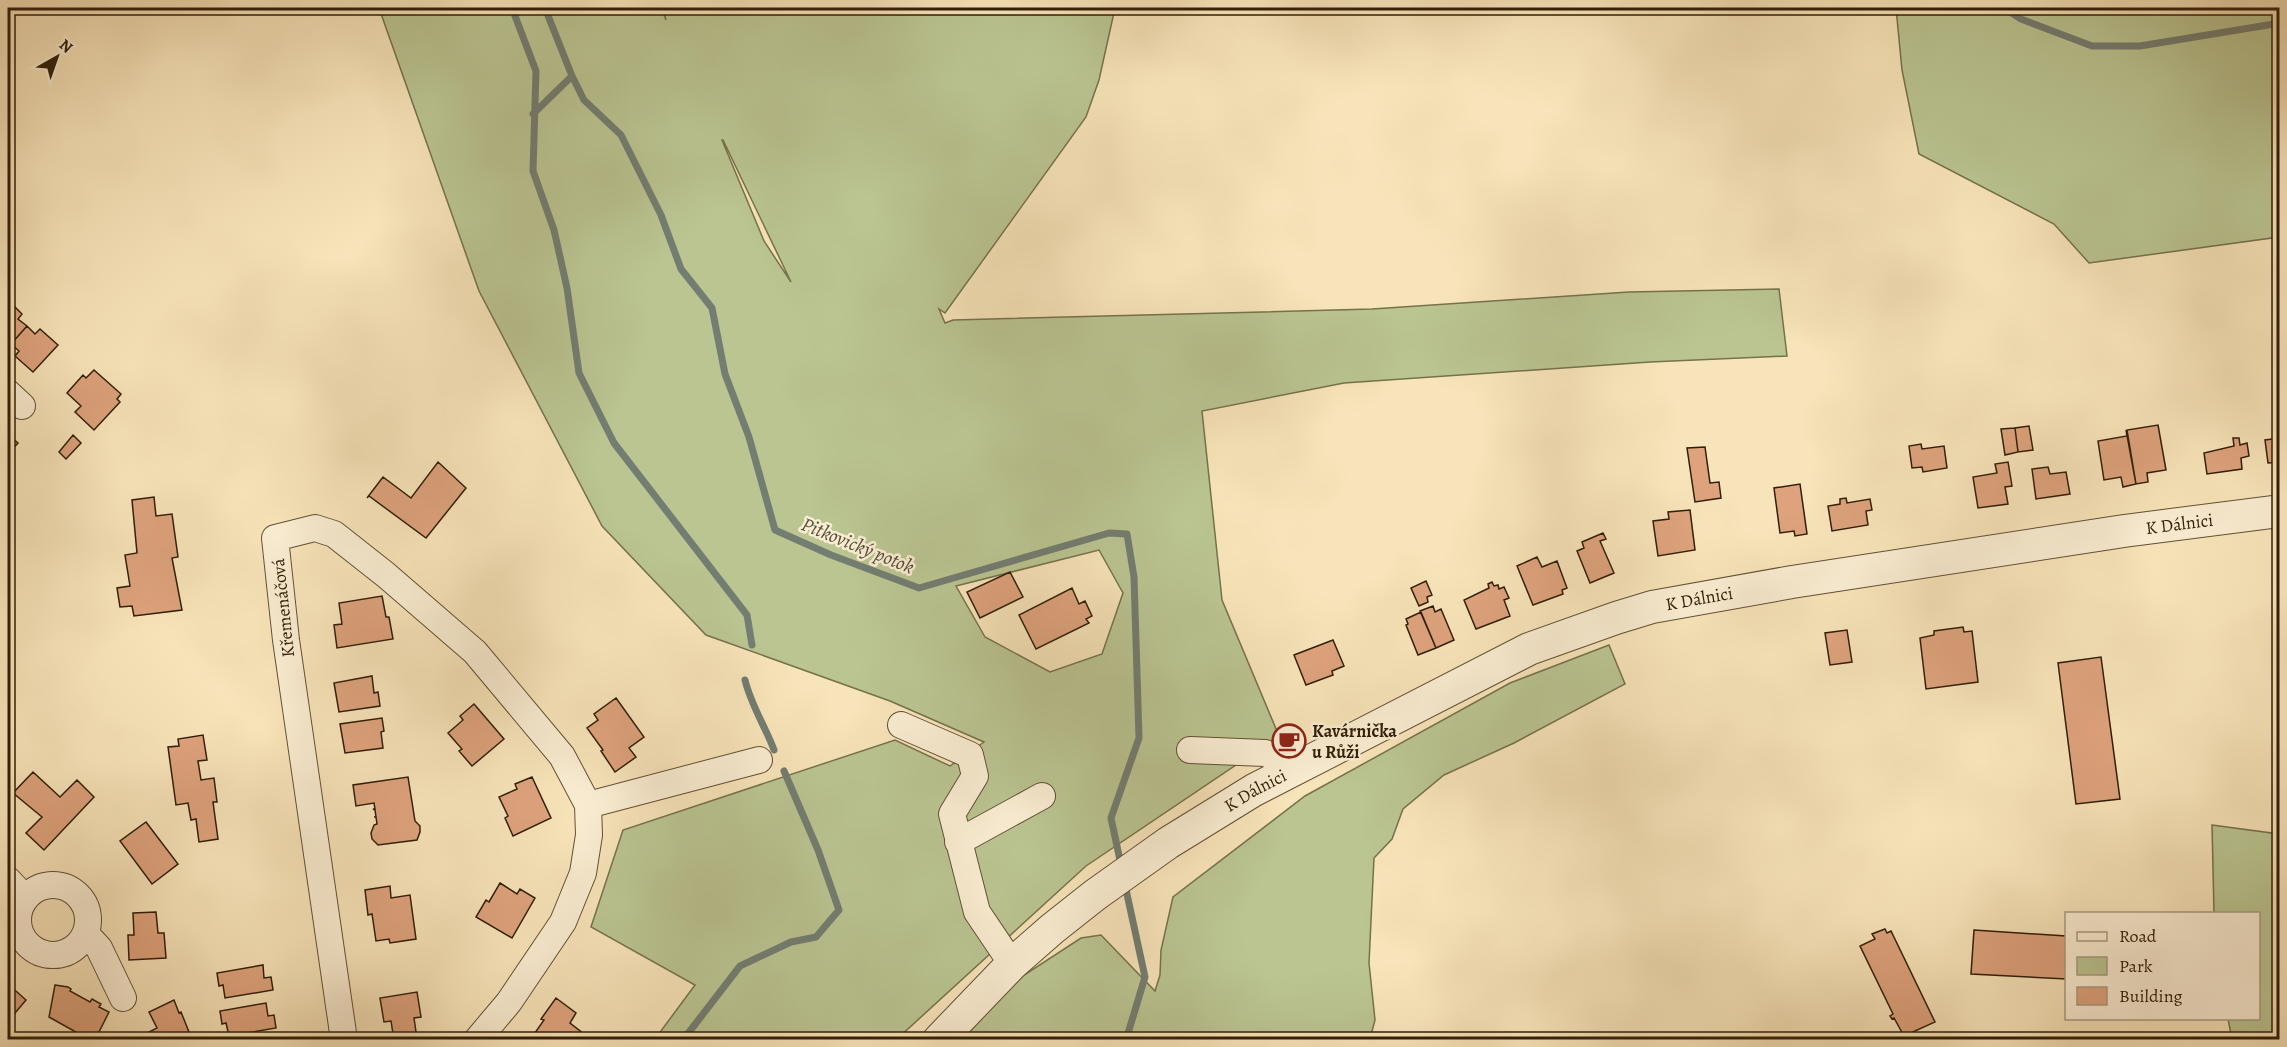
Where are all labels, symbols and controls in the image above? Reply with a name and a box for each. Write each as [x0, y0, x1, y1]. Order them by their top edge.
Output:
north arrow [27, 27, 87, 87]
text: N [54, 34, 78, 59]
street label: K Dálnici [2144, 508, 2215, 540]
water label: Pitkovický potok [797, 511, 918, 580]
street label: Křemenáčová [266, 557, 300, 659]
street label: K Dálnici [1664, 581, 1735, 616]
place label: Kavárnička u Růži [1312, 719, 1397, 764]
cafe icon: Kavárnička u Růži [1271, 723, 1307, 759]
street label: K Dálnici [1220, 763, 1291, 818]
legend [2065, 912, 2260, 1020]
text: Road [2119, 924, 2157, 948]
text: Park [2119, 954, 2153, 978]
text: Building [2119, 984, 2183, 1008]

